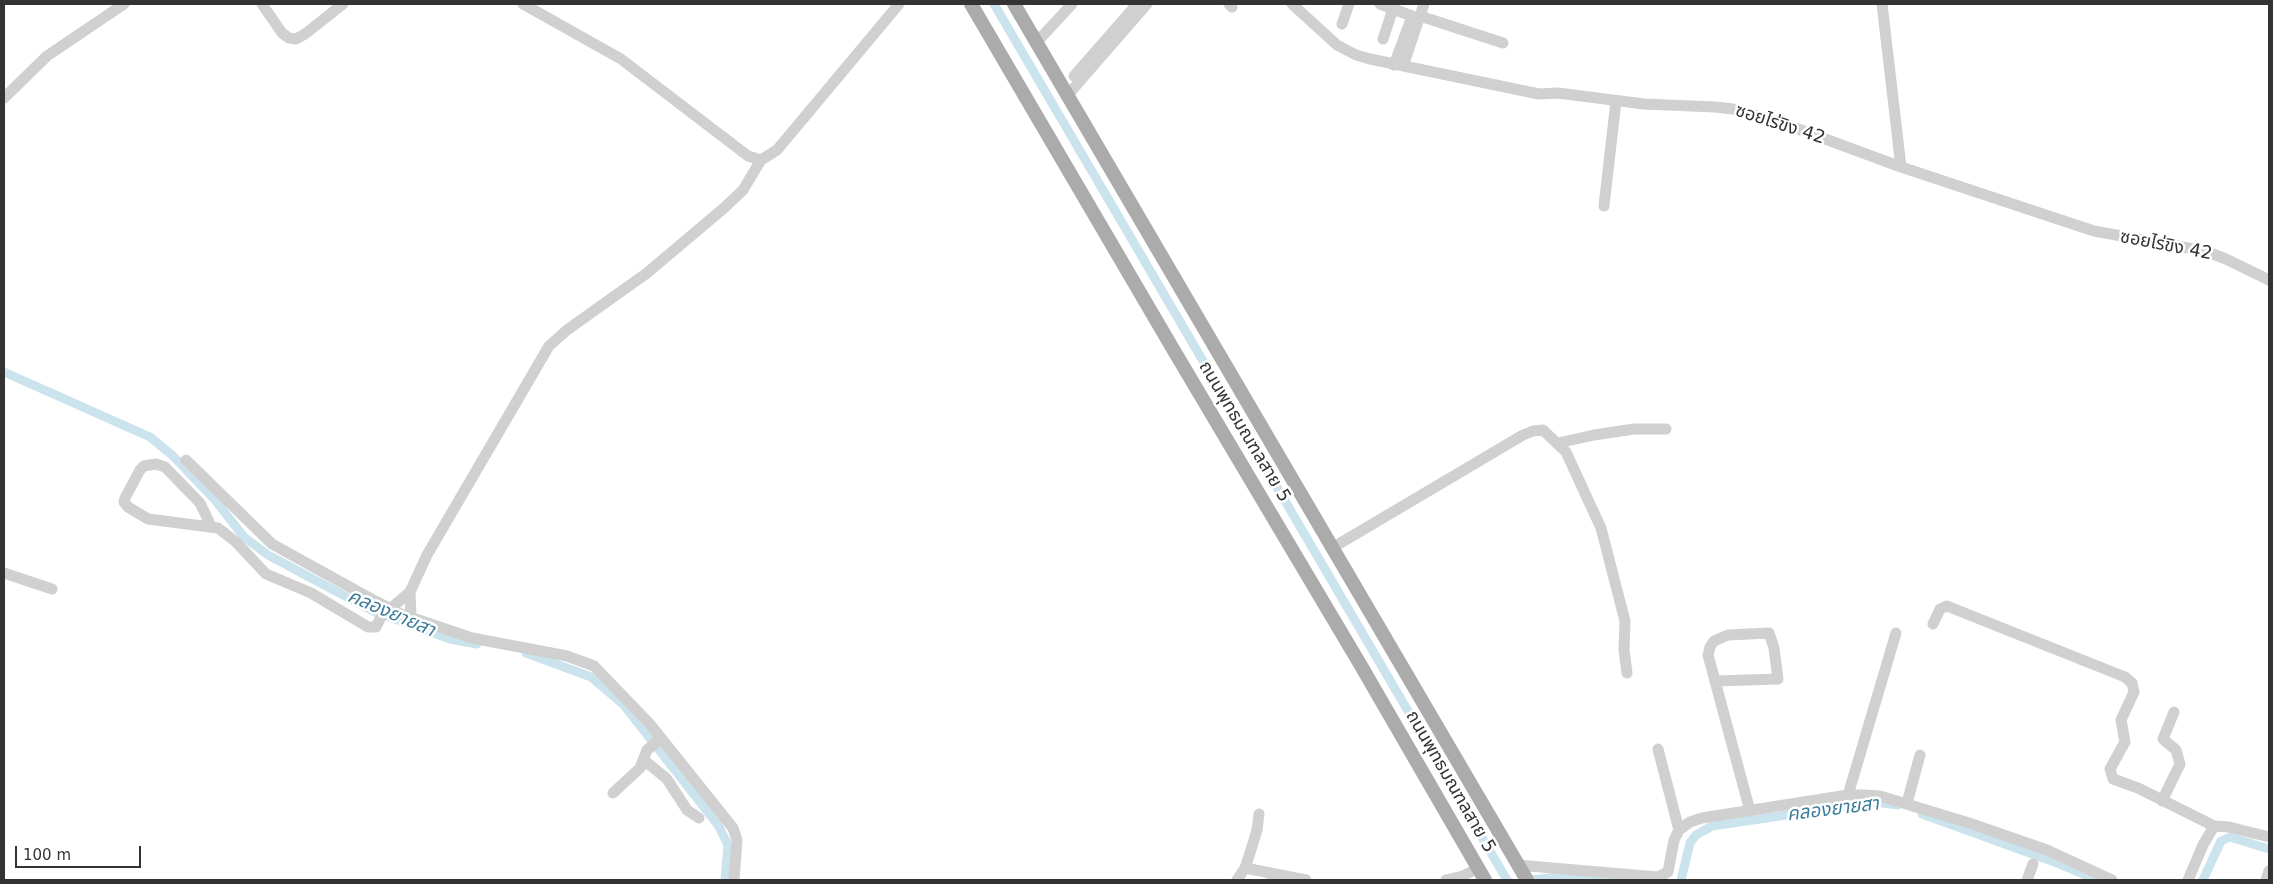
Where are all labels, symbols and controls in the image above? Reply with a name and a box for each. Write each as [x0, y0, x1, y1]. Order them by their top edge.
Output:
street label: ซอยไร่ขิง 42 [1732, 100, 1828, 150]
street label: ซอยไร่ขิง 42 [2118, 227, 2214, 265]
street label: ถนนพุทธมณฑลสาย 5 [1193, 358, 1295, 506]
water label: คลองยายสา [344, 585, 438, 643]
street label: ถนนพุทธมณฑลสาย 5 [1400, 707, 1500, 857]
water label: คลองยายสา [1786, 793, 1880, 827]
scale bar [18, 836, 144, 868]
text: 100 m [23, 846, 71, 864]

